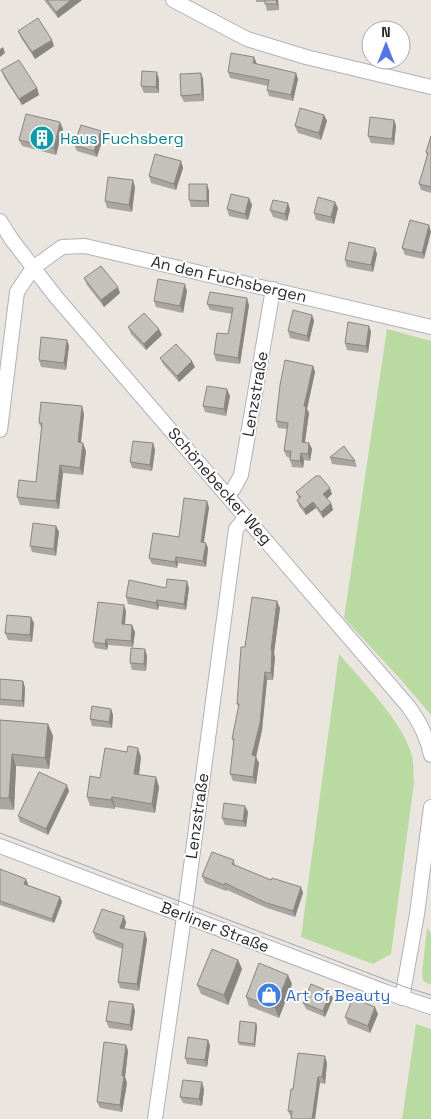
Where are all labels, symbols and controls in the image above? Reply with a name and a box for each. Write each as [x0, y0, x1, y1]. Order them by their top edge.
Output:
north arrow [361, 20, 411, 70]
text: N [381, 23, 391, 41]
building icon: Haus Fuchsberg [29, 125, 55, 151]
place label: Haus Fuchsberg [60, 128, 184, 149]
street label: An den Fuchsbergen [149, 251, 309, 307]
street label: Lenzstraße [237, 350, 273, 438]
street label: Schönebecker Weg [163, 423, 277, 549]
street label: Lenzstraße [181, 772, 213, 860]
street label: Berliner Straße [158, 897, 272, 957]
shop icon: Art of Beauty [256, 982, 282, 1008]
place label: Art of Beauty [286, 985, 390, 1006]

